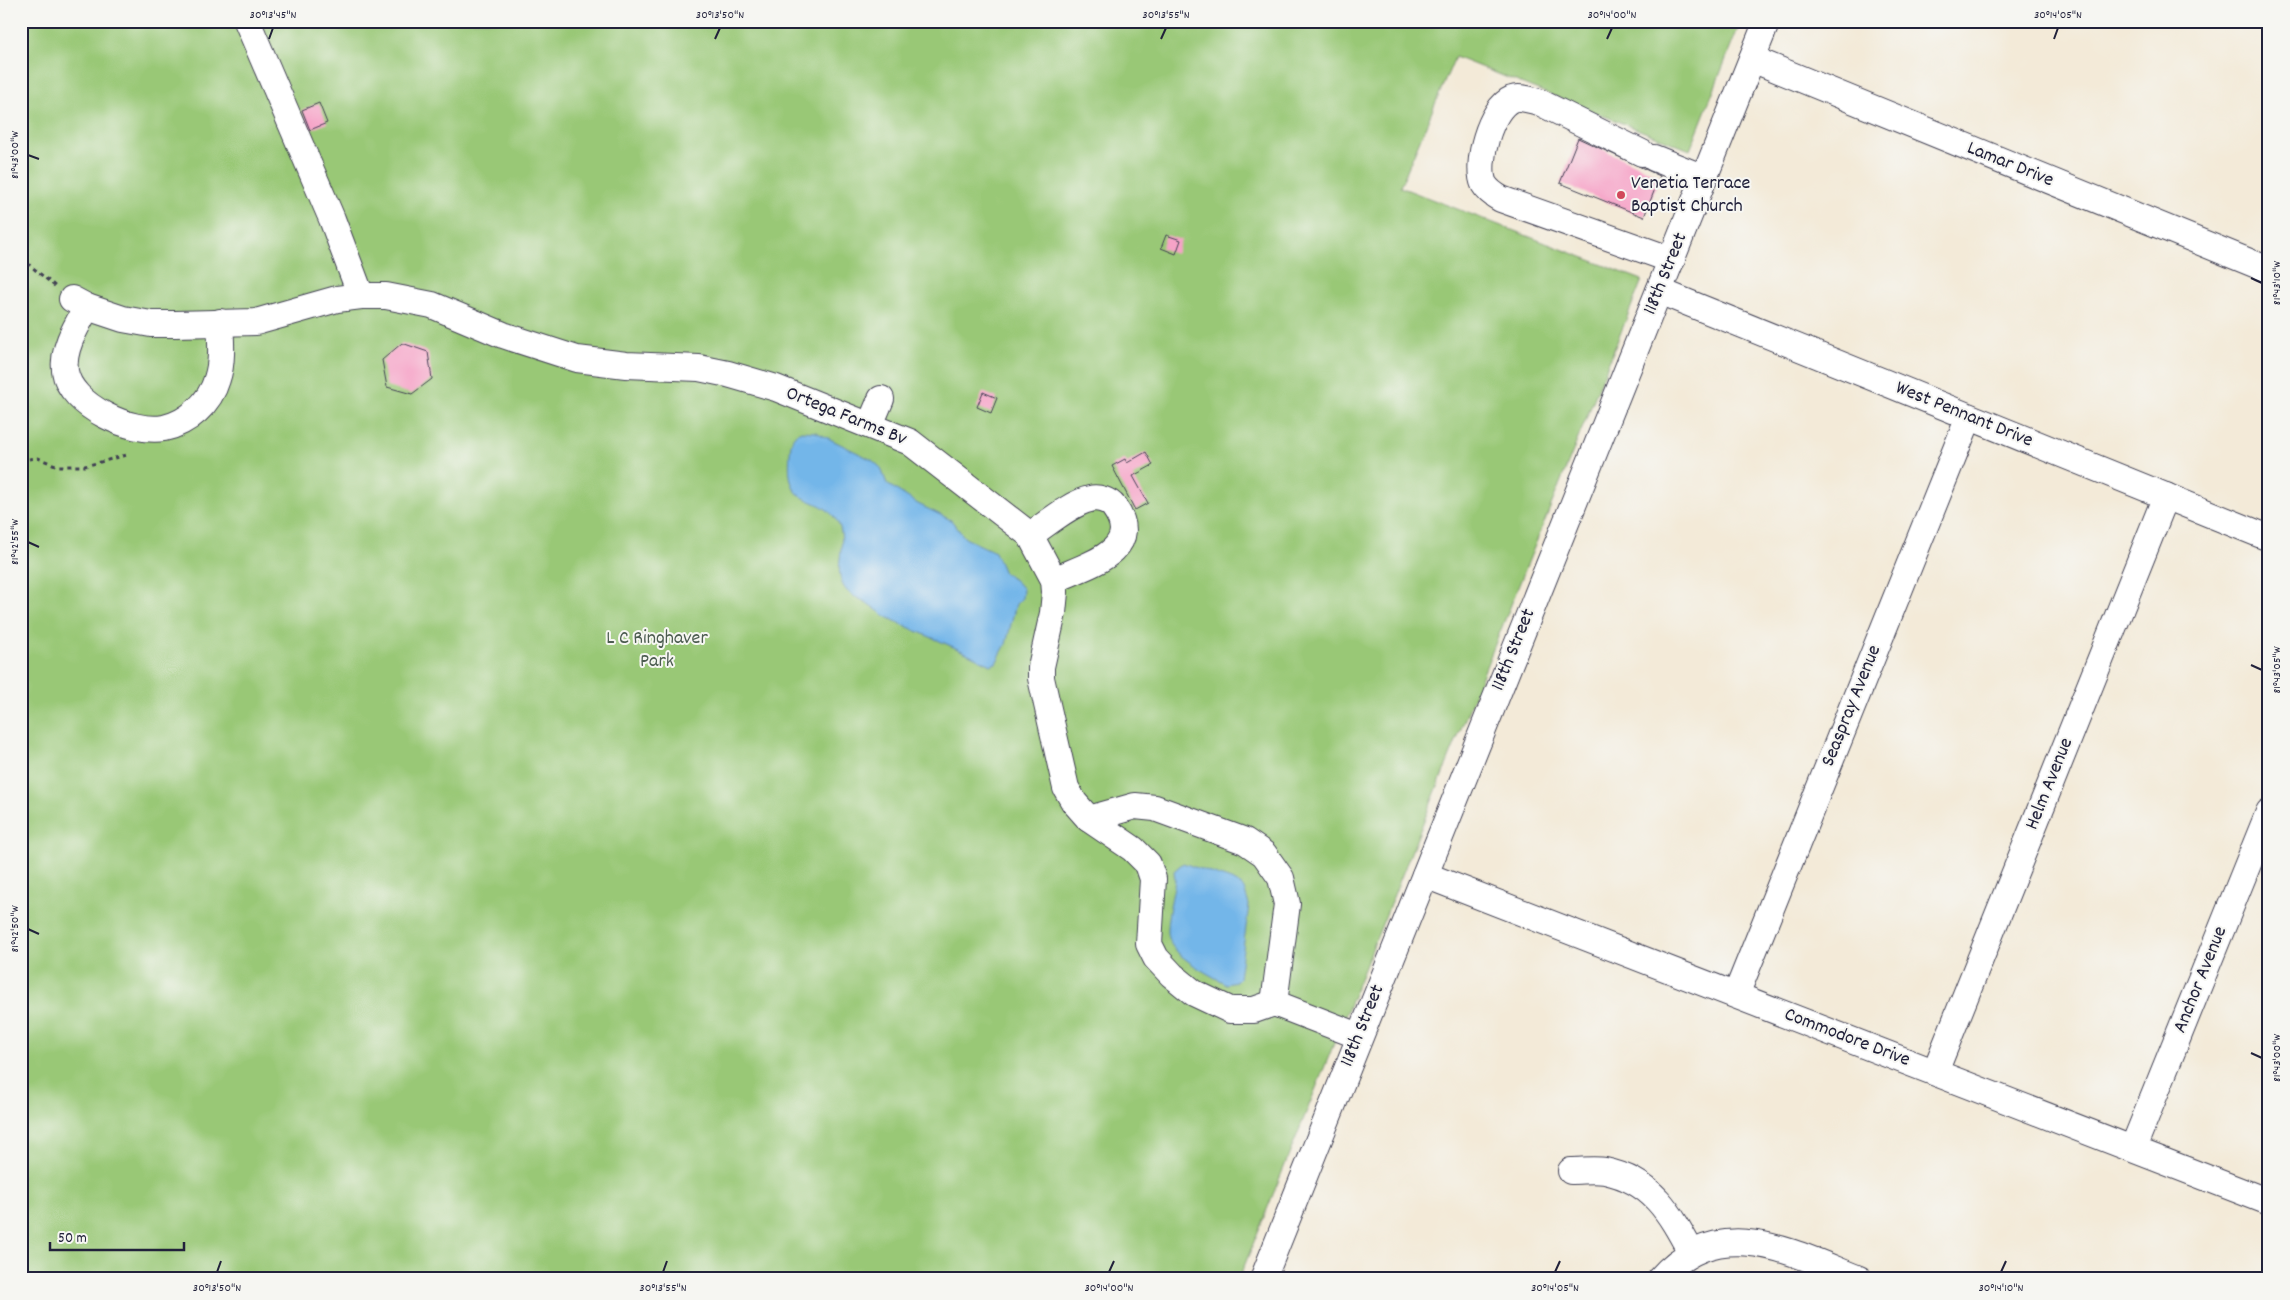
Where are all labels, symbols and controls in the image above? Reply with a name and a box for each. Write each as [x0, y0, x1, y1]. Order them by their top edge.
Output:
text: 30°13'45"N [250, 7, 296, 24]
text: 30°13'50"N [696, 7, 744, 24]
text: 30°13'55"N [1142, 7, 1190, 24]
text: 30°14'00"N [1588, 7, 1637, 24]
text: 30°14'05"N [2034, 7, 2082, 24]
text: 81°43'00"W [7, 131, 24, 179]
street label: Lamar Drive [1962, 135, 2058, 195]
place label: Venetia Terrace Baptist Church [1631, 170, 1751, 221]
marker: Venetia Terrace Baptist Church [1615, 189, 1627, 201]
street label: 118th Street [1637, 229, 1695, 319]
text: 81°43'10"W [2269, 261, 2286, 305]
street label: West Pennant Drive [1891, 375, 2037, 455]
street label: Ortega Farms Bv [781, 380, 911, 454]
text: 81°42'55"W [7, 519, 24, 565]
street label: 118th Street [1485, 605, 1543, 695]
park label: L C Ringhaver Park [606, 625, 708, 676]
street label: Seaspray Avenue [1815, 641, 1889, 771]
text: 81°43'05"W [2269, 646, 2286, 694]
street label: Helm Avenue [2019, 734, 2081, 834]
text: 81°42'50"W [7, 905, 24, 953]
street label: Anchor Avenue [2167, 922, 2235, 1038]
street label: 118th Street [1334, 981, 1392, 1071]
street label: Commodore Drive [1780, 1001, 1914, 1075]
text: 81°43'00"W [2269, 1034, 2286, 1082]
scale bar [50, 1220, 184, 1252]
text: 50 m [58, 1228, 87, 1250]
text: 30°13'50"N [193, 1280, 241, 1297]
text: 30°13'55"N [639, 1280, 687, 1297]
text: 30°14'00"N [1085, 1280, 1134, 1297]
text: 30°14'05"N [1531, 1280, 1579, 1297]
text: 30°14'10"N [1978, 1280, 2024, 1297]

